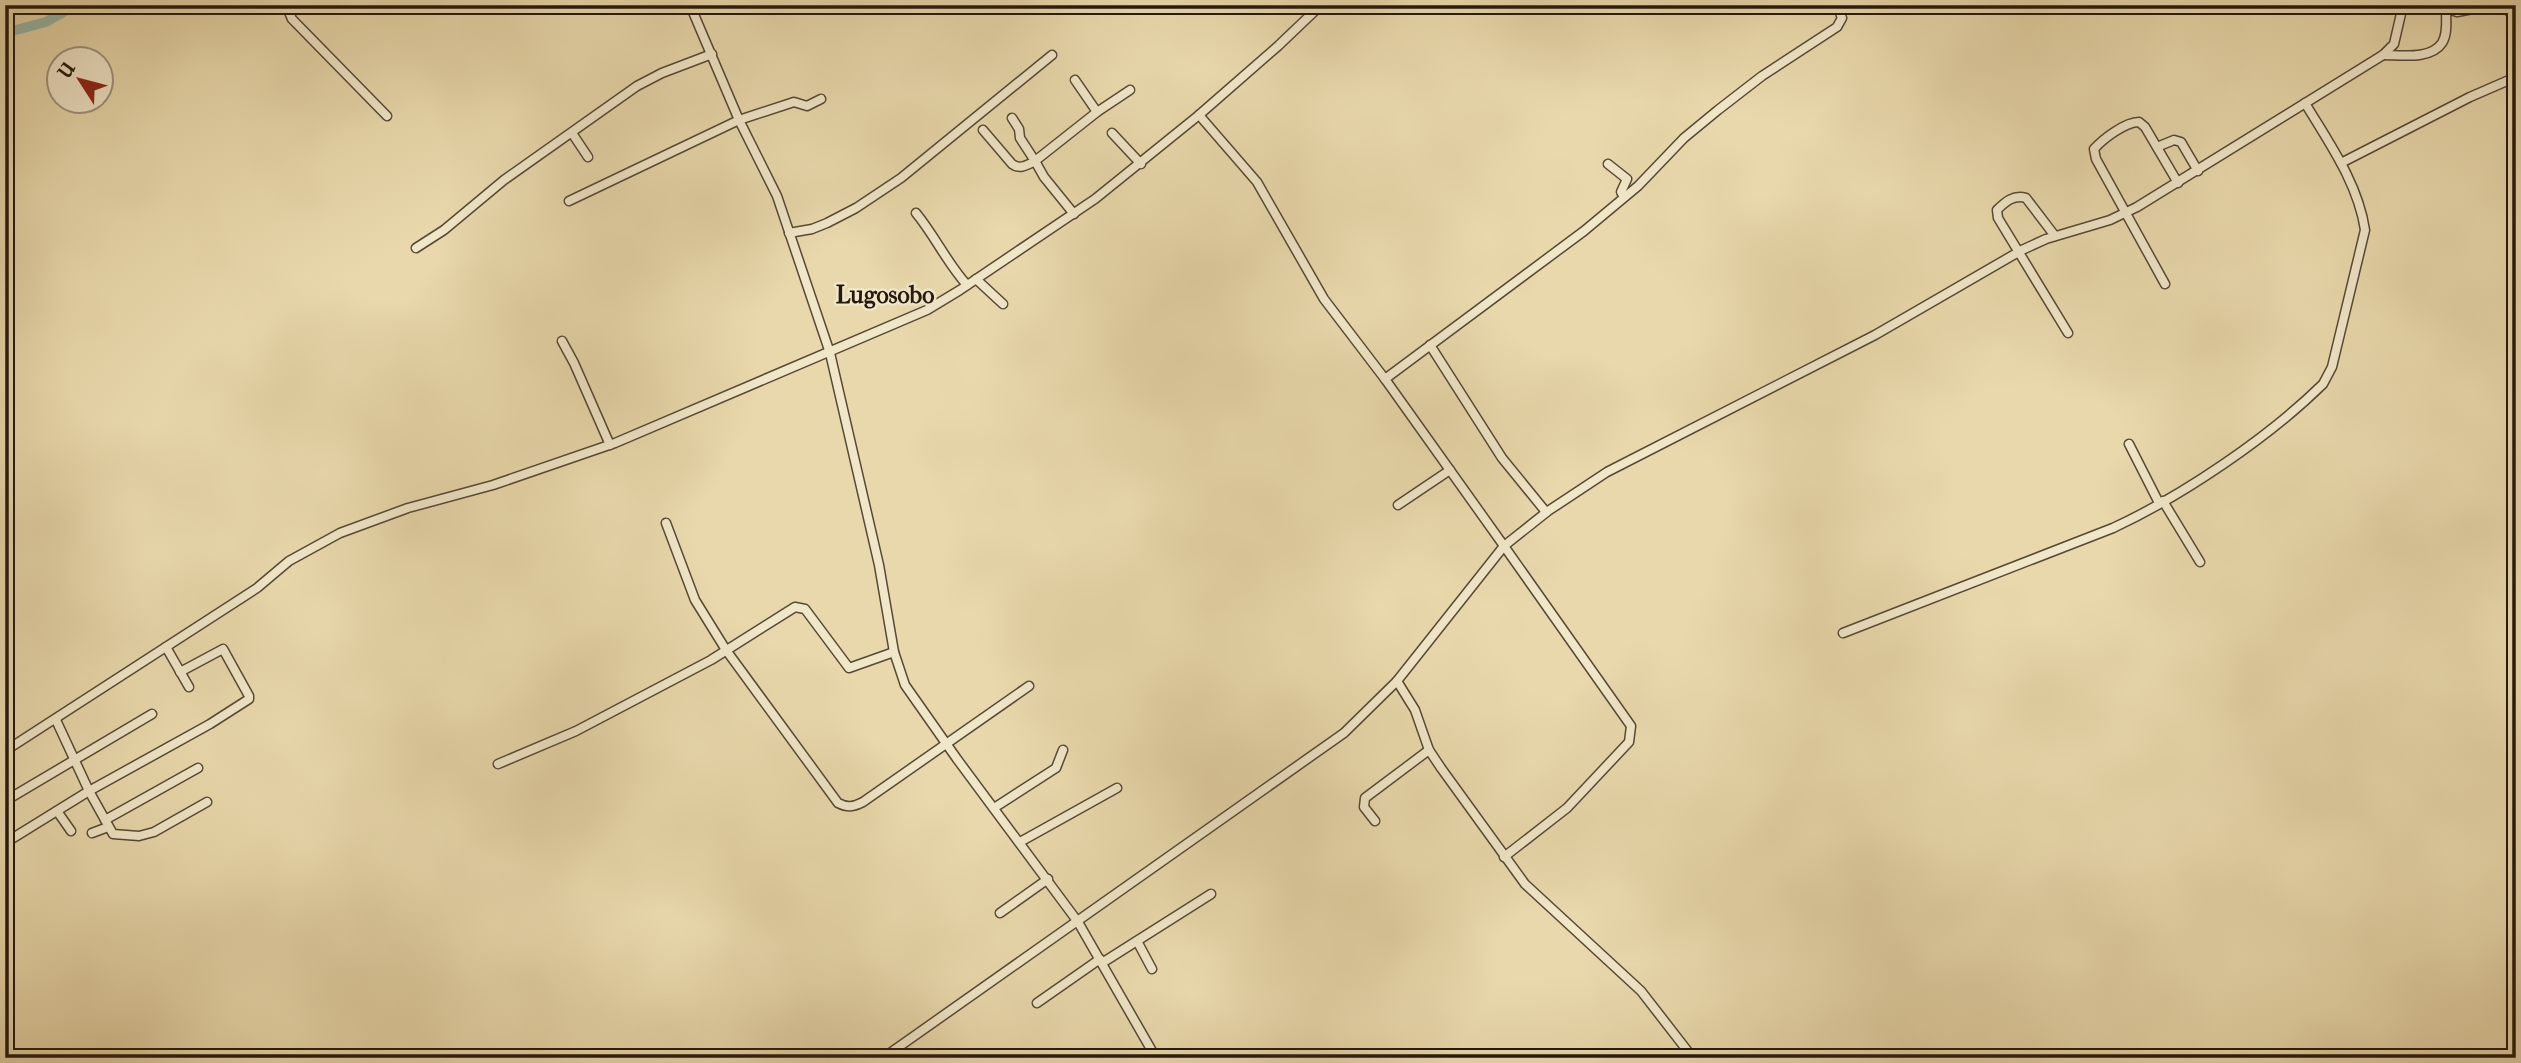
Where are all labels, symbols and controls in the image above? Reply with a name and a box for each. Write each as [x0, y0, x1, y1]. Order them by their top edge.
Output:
north arrow [46, 46, 116, 116]
text: U [53, 58, 80, 84]
district label: Lugosobo [836, 281, 934, 309]

